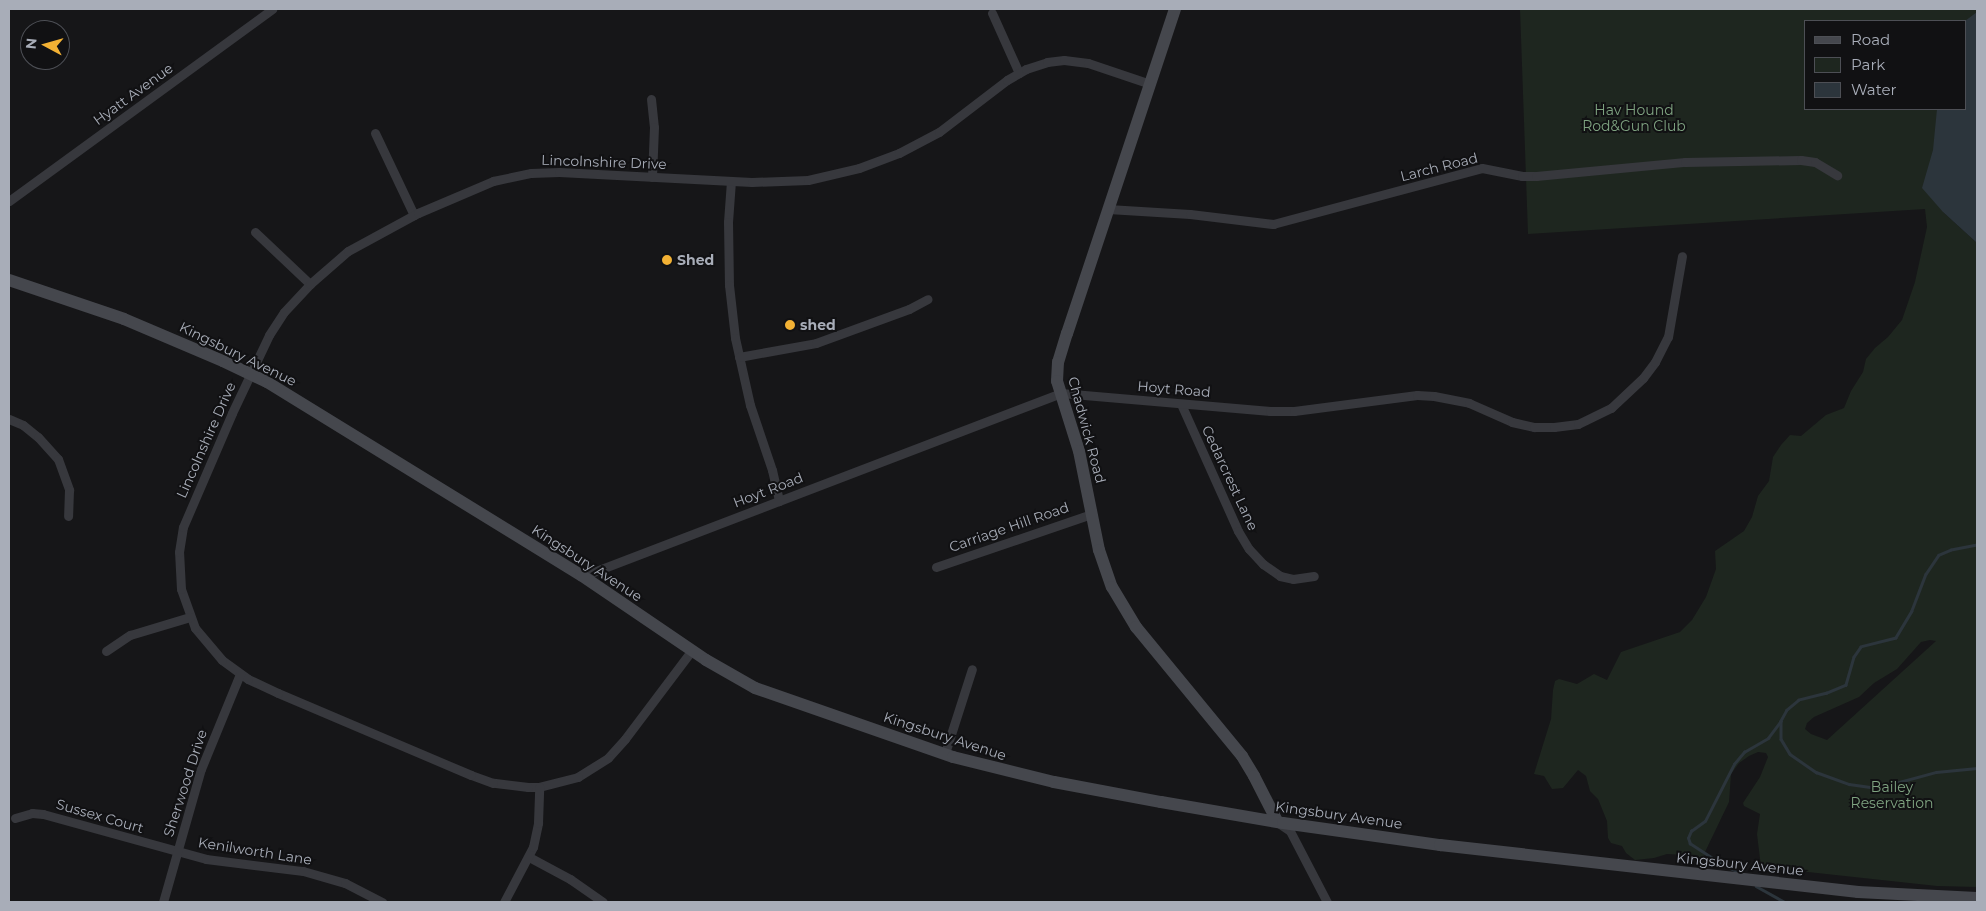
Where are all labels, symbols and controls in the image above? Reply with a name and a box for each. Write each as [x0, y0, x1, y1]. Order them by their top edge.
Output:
north arrow [20, 20, 70, 70]
legend [1804, 20, 1966, 110]
text: Road [1851, 30, 1890, 49]
text: N [22, 37, 41, 50]
text: Park [1851, 55, 1885, 74]
street label: Hyatt Avenue [90, 59, 176, 129]
text: Water [1851, 80, 1897, 99]
park label: Hav Hound Rod&Gun Club [1582, 102, 1686, 134]
street label: Larch Road [1398, 149, 1480, 185]
street label: Lincolnshire Drive [541, 151, 667, 173]
place label: Shed [677, 252, 714, 268]
marker: Shed [661, 254, 673, 266]
place label: shed [800, 317, 836, 333]
street label: Kingsbury Avenue [177, 318, 299, 390]
marker: shed [784, 319, 796, 331]
street label: Chadwick Road [1065, 375, 1109, 485]
street label: Hoyt Road [1137, 377, 1211, 401]
street label: Lincolnshire Drive [173, 379, 239, 501]
street label: Cedarcrest Lane [1198, 423, 1262, 533]
street label: Hoyt Road [731, 469, 805, 511]
street label: Carriage Hill Road [947, 499, 1071, 555]
street label: Kingsbury Avenue [529, 521, 645, 605]
street label: Kingsbury Avenue [881, 708, 1009, 764]
street label: Sherwood Drive [160, 727, 210, 839]
park label: Bailey Reservation [1851, 779, 1933, 812]
street label: Sussex Court [54, 795, 146, 837]
street label: Kingsbury Avenue [1274, 798, 1404, 832]
street label: Kenilworth Lane [197, 834, 313, 868]
street label: Kingsbury Avenue [1675, 849, 1805, 879]

